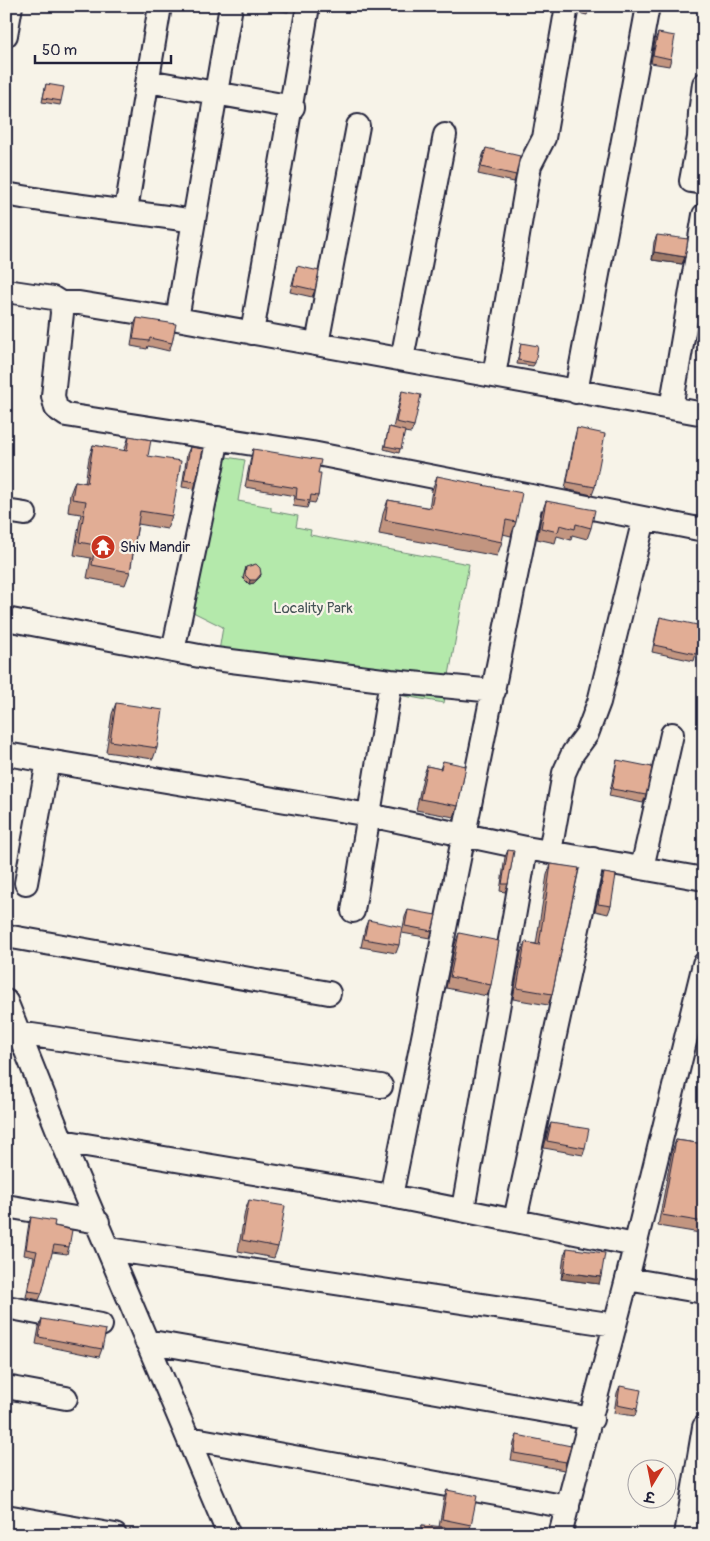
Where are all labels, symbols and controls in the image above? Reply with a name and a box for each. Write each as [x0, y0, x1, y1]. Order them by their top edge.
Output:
scale bar [35, 32, 171, 64]
text: 50 m [42, 41, 77, 60]
temple icon: Shiv Mandir [90, 534, 116, 560]
place label: Shiv Mandir [120, 538, 191, 557]
park label: Locality Park [273, 599, 353, 618]
north arrow [628, 1458, 678, 1508]
text: उ [642, 1487, 658, 1506]

